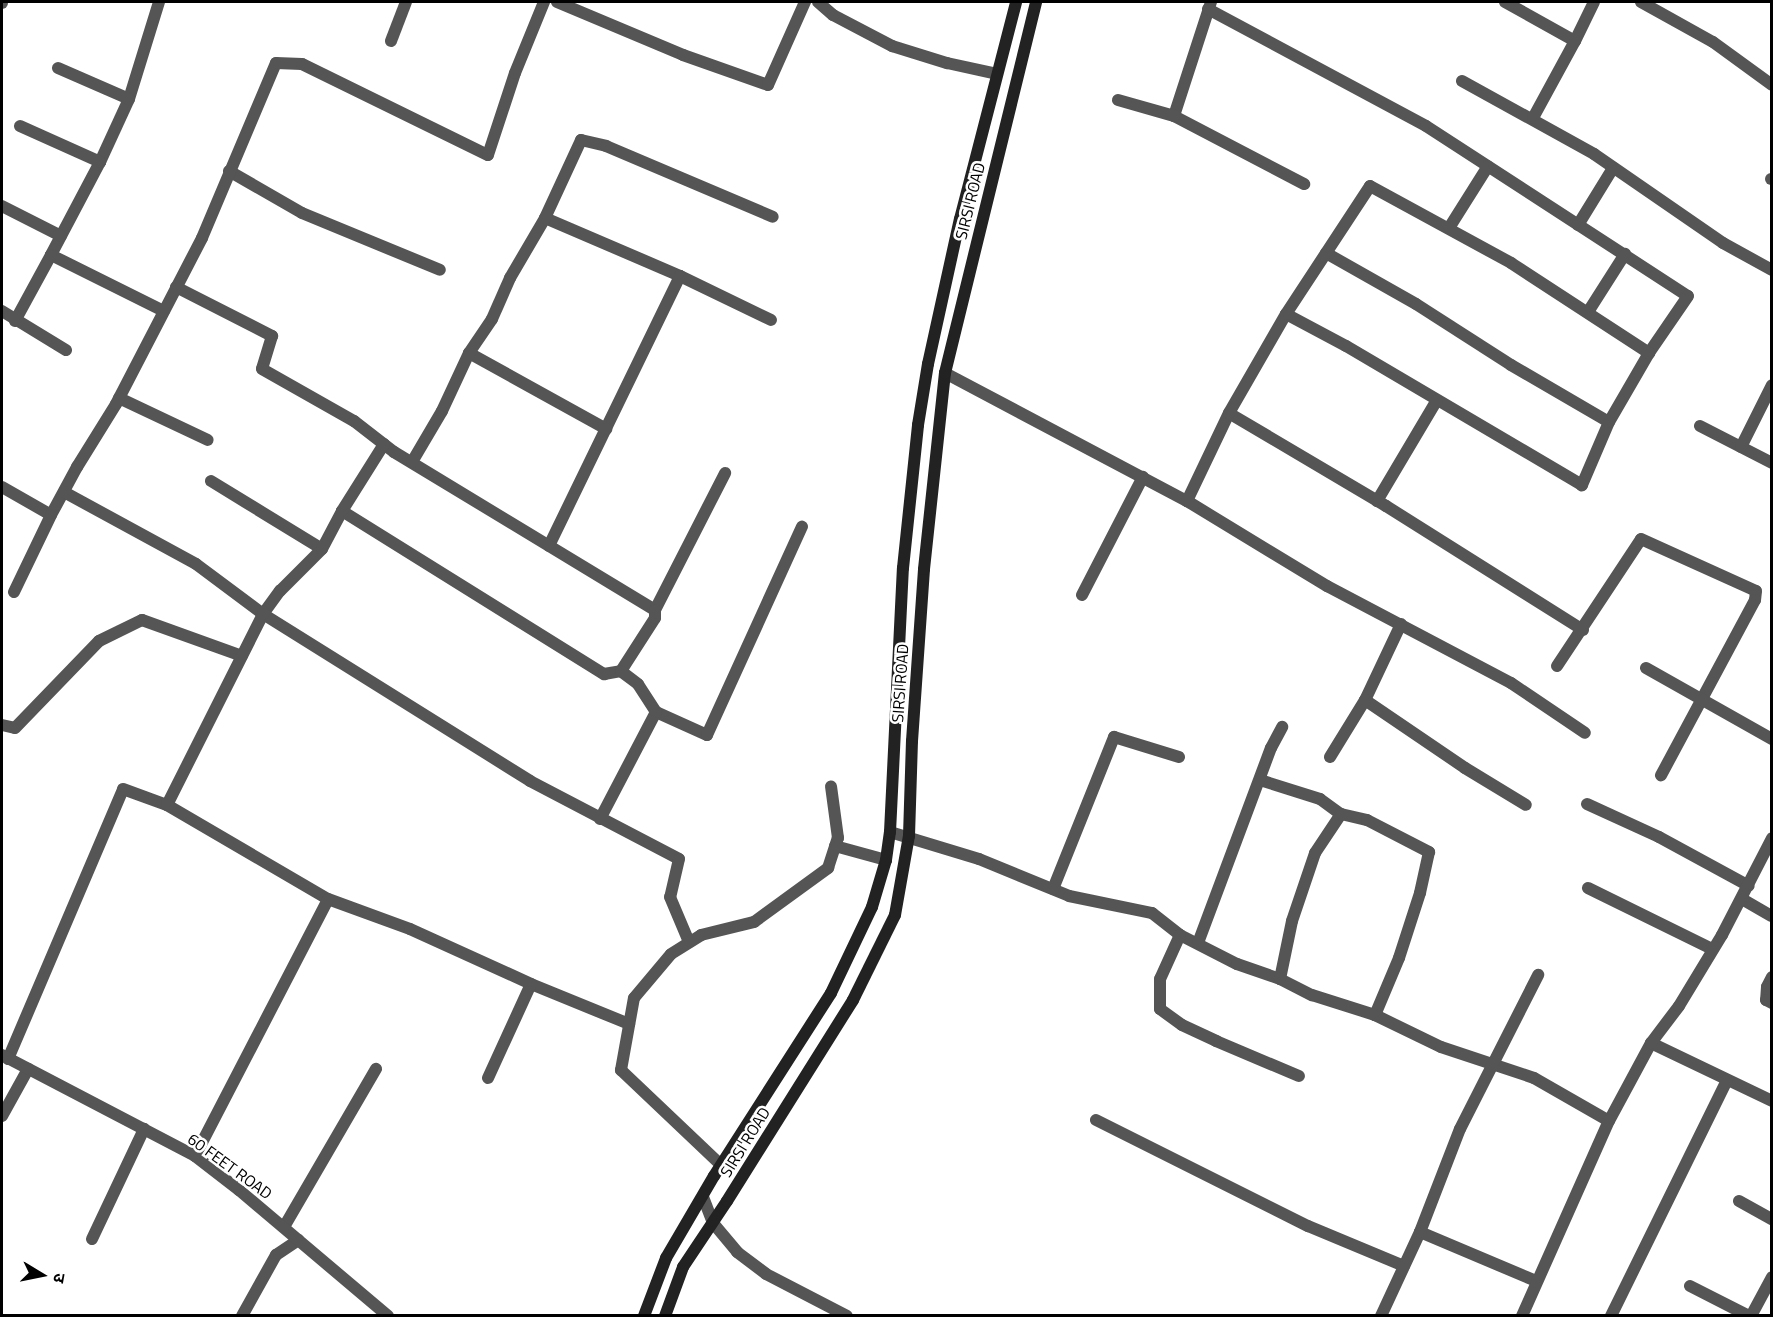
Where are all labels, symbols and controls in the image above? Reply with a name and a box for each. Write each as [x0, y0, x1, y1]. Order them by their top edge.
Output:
street label: SIRSI ROAD [951, 161, 989, 241]
street label: SIRSI ROAD [888, 643, 912, 723]
street label: SIRSI ROAD [716, 1104, 774, 1180]
street label: 60 FEET ROAD [184, 1129, 276, 1203]
north arrow [12, 1245, 72, 1305]
text: उ [47, 1271, 72, 1285]

